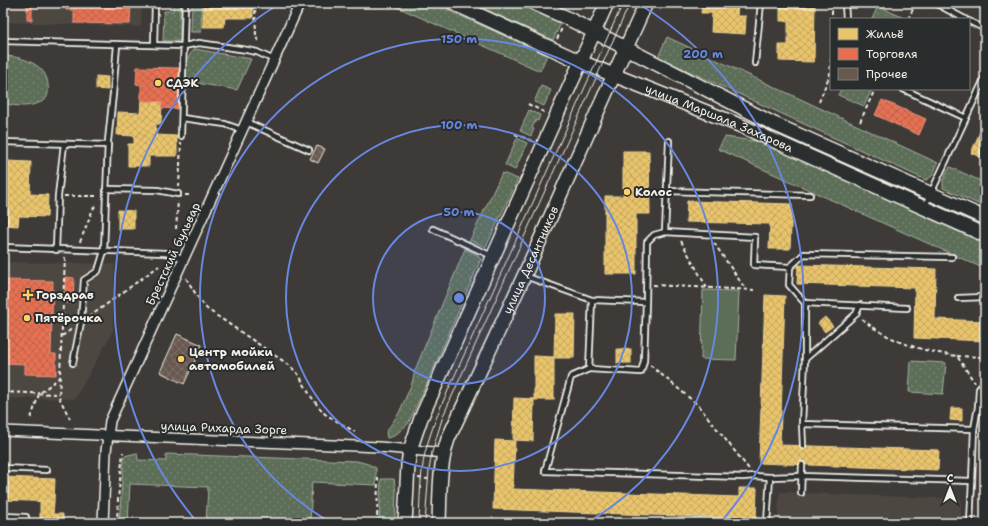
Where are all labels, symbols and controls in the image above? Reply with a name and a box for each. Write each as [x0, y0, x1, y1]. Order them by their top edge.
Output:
legend [830, 18, 970, 90]
text: Жильё [866, 26, 904, 42]
text: 150 m [441, 31, 477, 47]
text: 200 m [683, 46, 723, 62]
text: Торговля [866, 46, 918, 62]
text: Прочее [866, 66, 908, 82]
place label: СДЭК [166, 75, 200, 91]
marker: СДЭК [153, 78, 163, 88]
street label: улица Маршала Захарова [643, 80, 796, 156]
text: 100 m [441, 117, 478, 133]
place label: Колос [635, 184, 672, 200]
marker: Колос [622, 187, 632, 197]
street label: Брестский бульвар [142, 200, 204, 308]
text: 50 m [444, 204, 475, 220]
street label: улица Десантников [499, 204, 562, 317]
place label: Горздрав [36, 287, 94, 303]
marker: Горздрав [23, 290, 33, 300]
centre of rings [452, 291, 466, 305]
place label: Пятёрочка [35, 310, 103, 326]
marker: Пятёрочка [22, 313, 32, 323]
place label: Центр мойки автомобилей [189, 344, 275, 374]
marker: Центр мойки автомобилей [176, 354, 186, 364]
street label: улица Рихарда Зорге [160, 418, 288, 438]
north arrow [930, 468, 970, 508]
text: С [947, 471, 954, 486]

